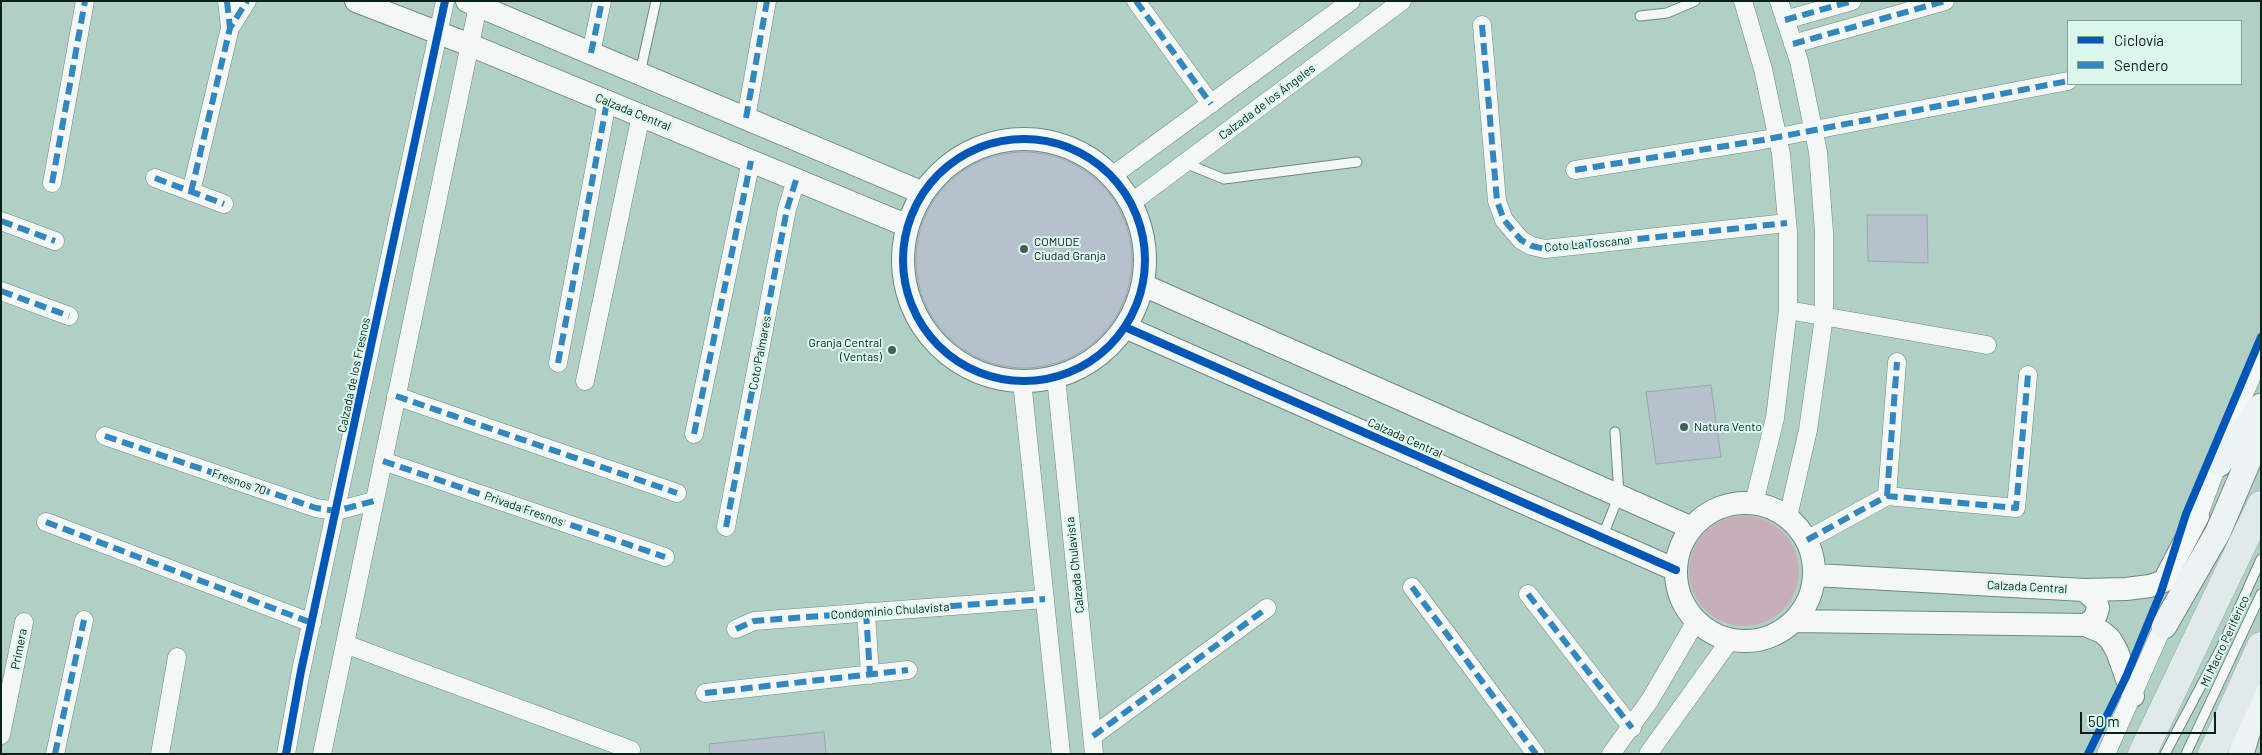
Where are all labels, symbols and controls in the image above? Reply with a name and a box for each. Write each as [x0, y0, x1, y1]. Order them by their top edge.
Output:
legend [2067, 20, 2242, 85]
text: Ciclovía [2114, 31, 2164, 49]
text: Sendero [2114, 56, 2168, 74]
street label: Calzada de los Ángeles [1216, 61, 1318, 143]
street label: Calzada Central [593, 90, 673, 134]
street label: Coto La Toscana [1544, 233, 1630, 255]
place label: COMUDE Ciudad Granja [1034, 235, 1106, 263]
marker: COMUDE Ciudad Granja [1018, 243, 1030, 255]
street label: Coto Palmares [746, 315, 774, 391]
street label: Calzada de los Fresnos [335, 316, 373, 434]
place label: Granja Central (Ventas) [808, 336, 882, 364]
marker: Granja Central (Ventas) [886, 344, 898, 356]
street label: Calzada Central [1365, 415, 1445, 461]
place label: Natura Vento [1694, 420, 1762, 434]
marker: Natura Vento [1678, 421, 1690, 433]
street label: Fresnos 70 [210, 466, 268, 498]
street label: Privada Fresnos [482, 489, 566, 529]
street label: Calzada Chulavista [1063, 516, 1087, 614]
street label: Calzada Central [1986, 578, 2068, 596]
street label: Mi Macro Periférico [2198, 593, 2252, 689]
street label: Condominio Chulavista [830, 600, 950, 622]
street label: Primera [8, 627, 30, 671]
scale bar [2082, 702, 2218, 734]
text: 50 m [2088, 712, 2120, 730]

